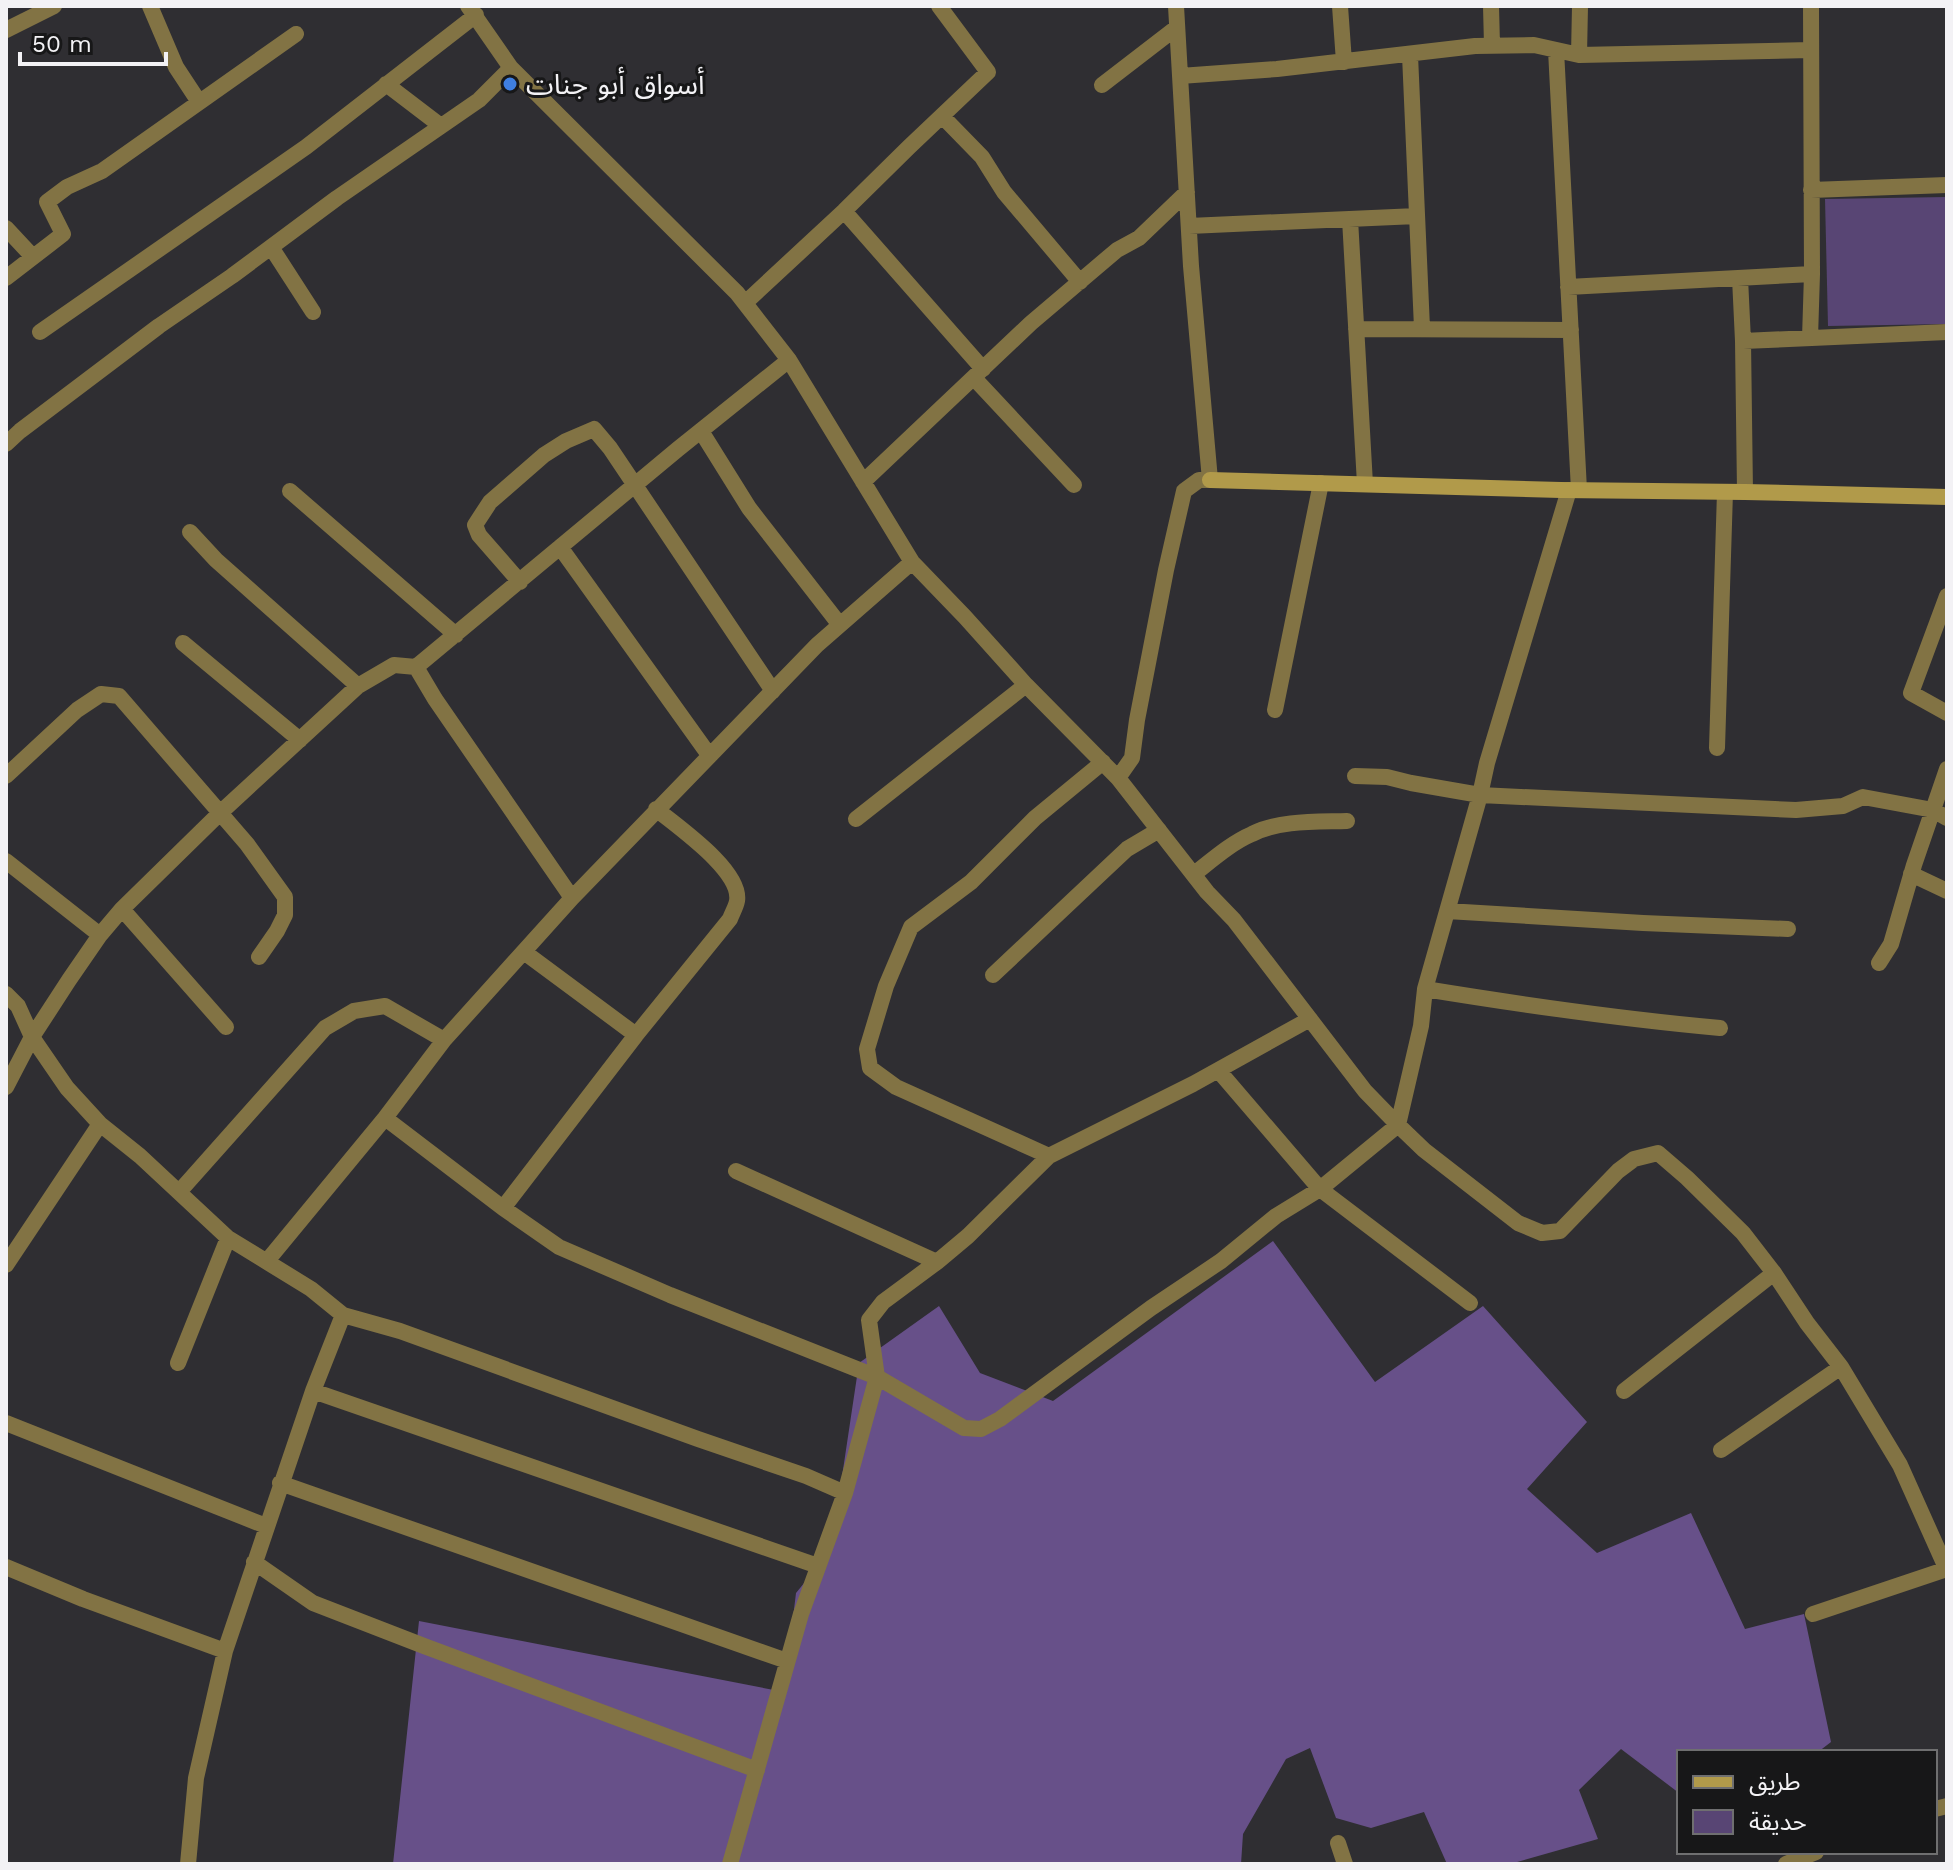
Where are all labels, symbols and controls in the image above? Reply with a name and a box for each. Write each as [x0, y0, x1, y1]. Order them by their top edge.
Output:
scale bar [20, 16, 166, 66]
text: 50 m [32, 30, 92, 58]
place label: أسواق أبو جنات [526, 66, 705, 101]
marker: أسواق أبو جنات [501, 75, 519, 93]
legend [1677, 1750, 1937, 1854]
text: طريق [1749, 1768, 1801, 1797]
text: حديقة [1749, 1808, 1807, 1836]

